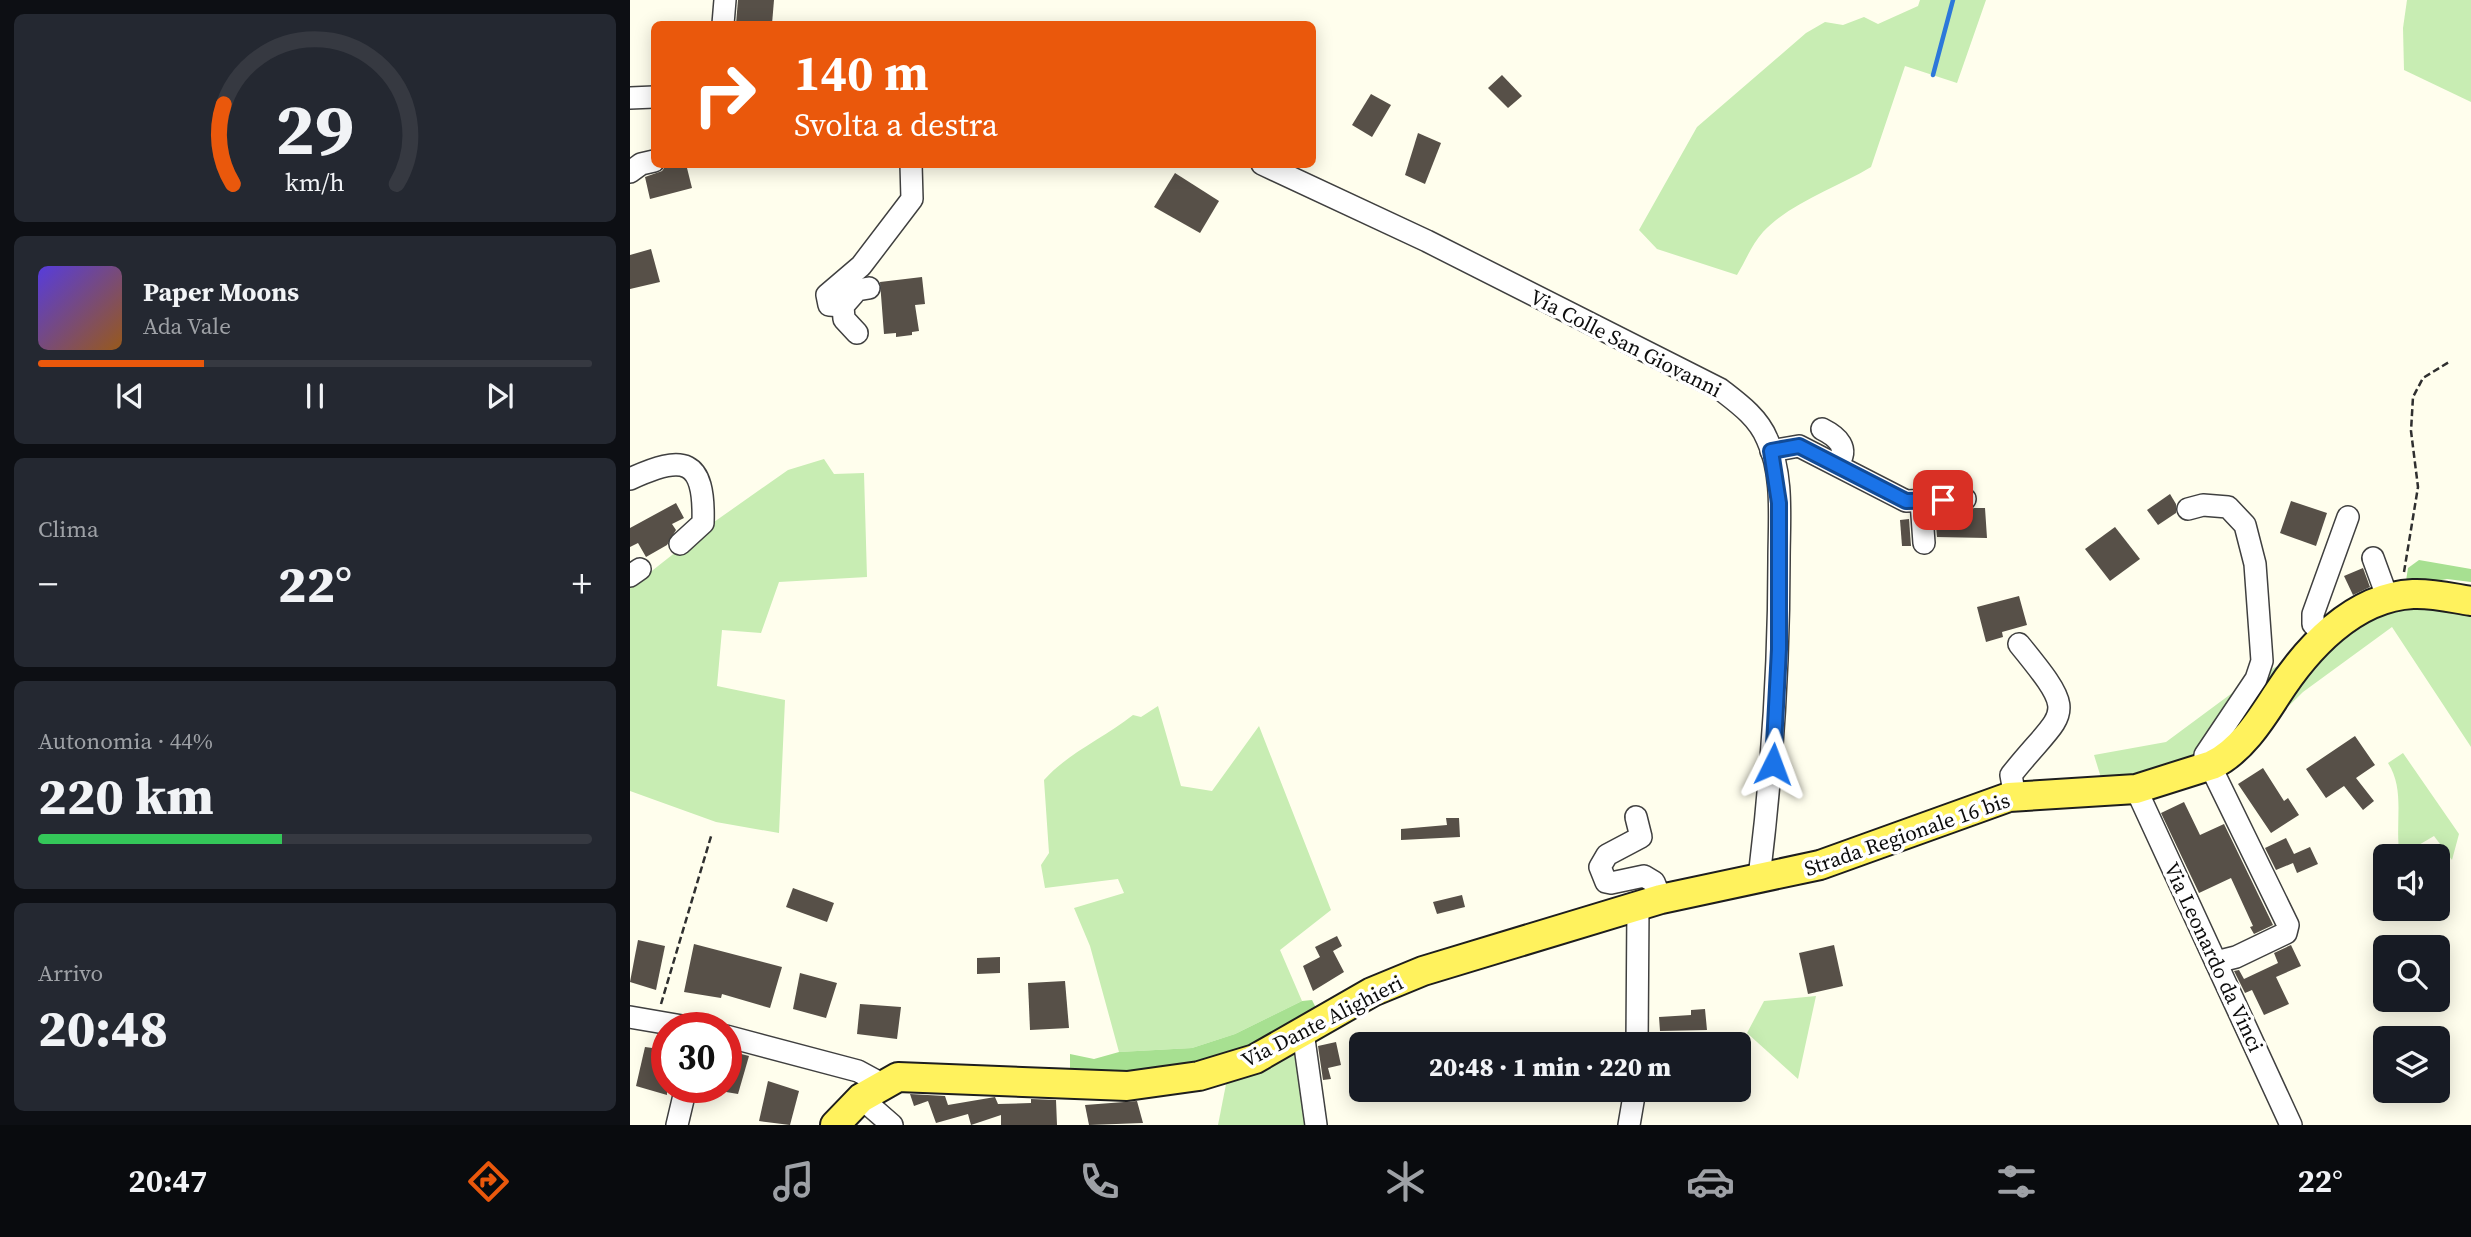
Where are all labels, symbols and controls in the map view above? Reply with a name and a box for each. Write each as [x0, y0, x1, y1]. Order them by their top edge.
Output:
text: 140 m [794, 39, 929, 106]
icon: right [679, 49, 770, 140]
text: 29 [276, 79, 354, 178]
text: Svolta a destra [794, 103, 998, 147]
text: km/h [285, 165, 345, 199]
text: Paper Moons [143, 274, 299, 310]
street label: Via Colle San Giovanni [1525, 282, 1727, 404]
text: Ada Vale [143, 310, 231, 342]
icon: previous [111, 377, 149, 415]
icon: pause [296, 377, 334, 415]
icon: next [481, 377, 519, 415]
pin [1913, 470, 1973, 530]
icon: arrive [1924, 481, 1962, 519]
text: Clima [38, 513, 99, 545]
text: 22° [278, 548, 352, 619]
text: − [38, 558, 58, 610]
text: + [572, 558, 592, 610]
text: Autonomia · 44% [38, 725, 213, 757]
position arrow [1736, 727, 1810, 801]
text: 220 km [38, 760, 214, 831]
street label: Strada Regionale 16 bis [1800, 785, 2014, 883]
map controls [2373, 844, 2450, 1103]
button: sound [2373, 844, 2450, 921]
street label: Via Leonardo da Vinci [2157, 857, 2271, 1057]
button: search [2373, 935, 2450, 1012]
text: Arrivo [38, 957, 103, 989]
street label: Via Dante Alighieri [1236, 968, 1408, 1074]
text: 20:48 [38, 992, 168, 1063]
speed limit sign: 30 [651, 1012, 742, 1103]
button: layers [2373, 1026, 2450, 1103]
text: 20:48 · 1 min · 220 m [1429, 1049, 1671, 1085]
icon: directions [464, 1157, 513, 1206]
icon: music [769, 1157, 818, 1206]
icon: phone [1075, 1157, 1124, 1206]
icon: climate [1381, 1157, 1430, 1206]
icon: car [1686, 1157, 1735, 1206]
icon: filters [1992, 1157, 2041, 1206]
text: 20:47 [128, 1159, 207, 1203]
text: 22° [2297, 1159, 2343, 1203]

